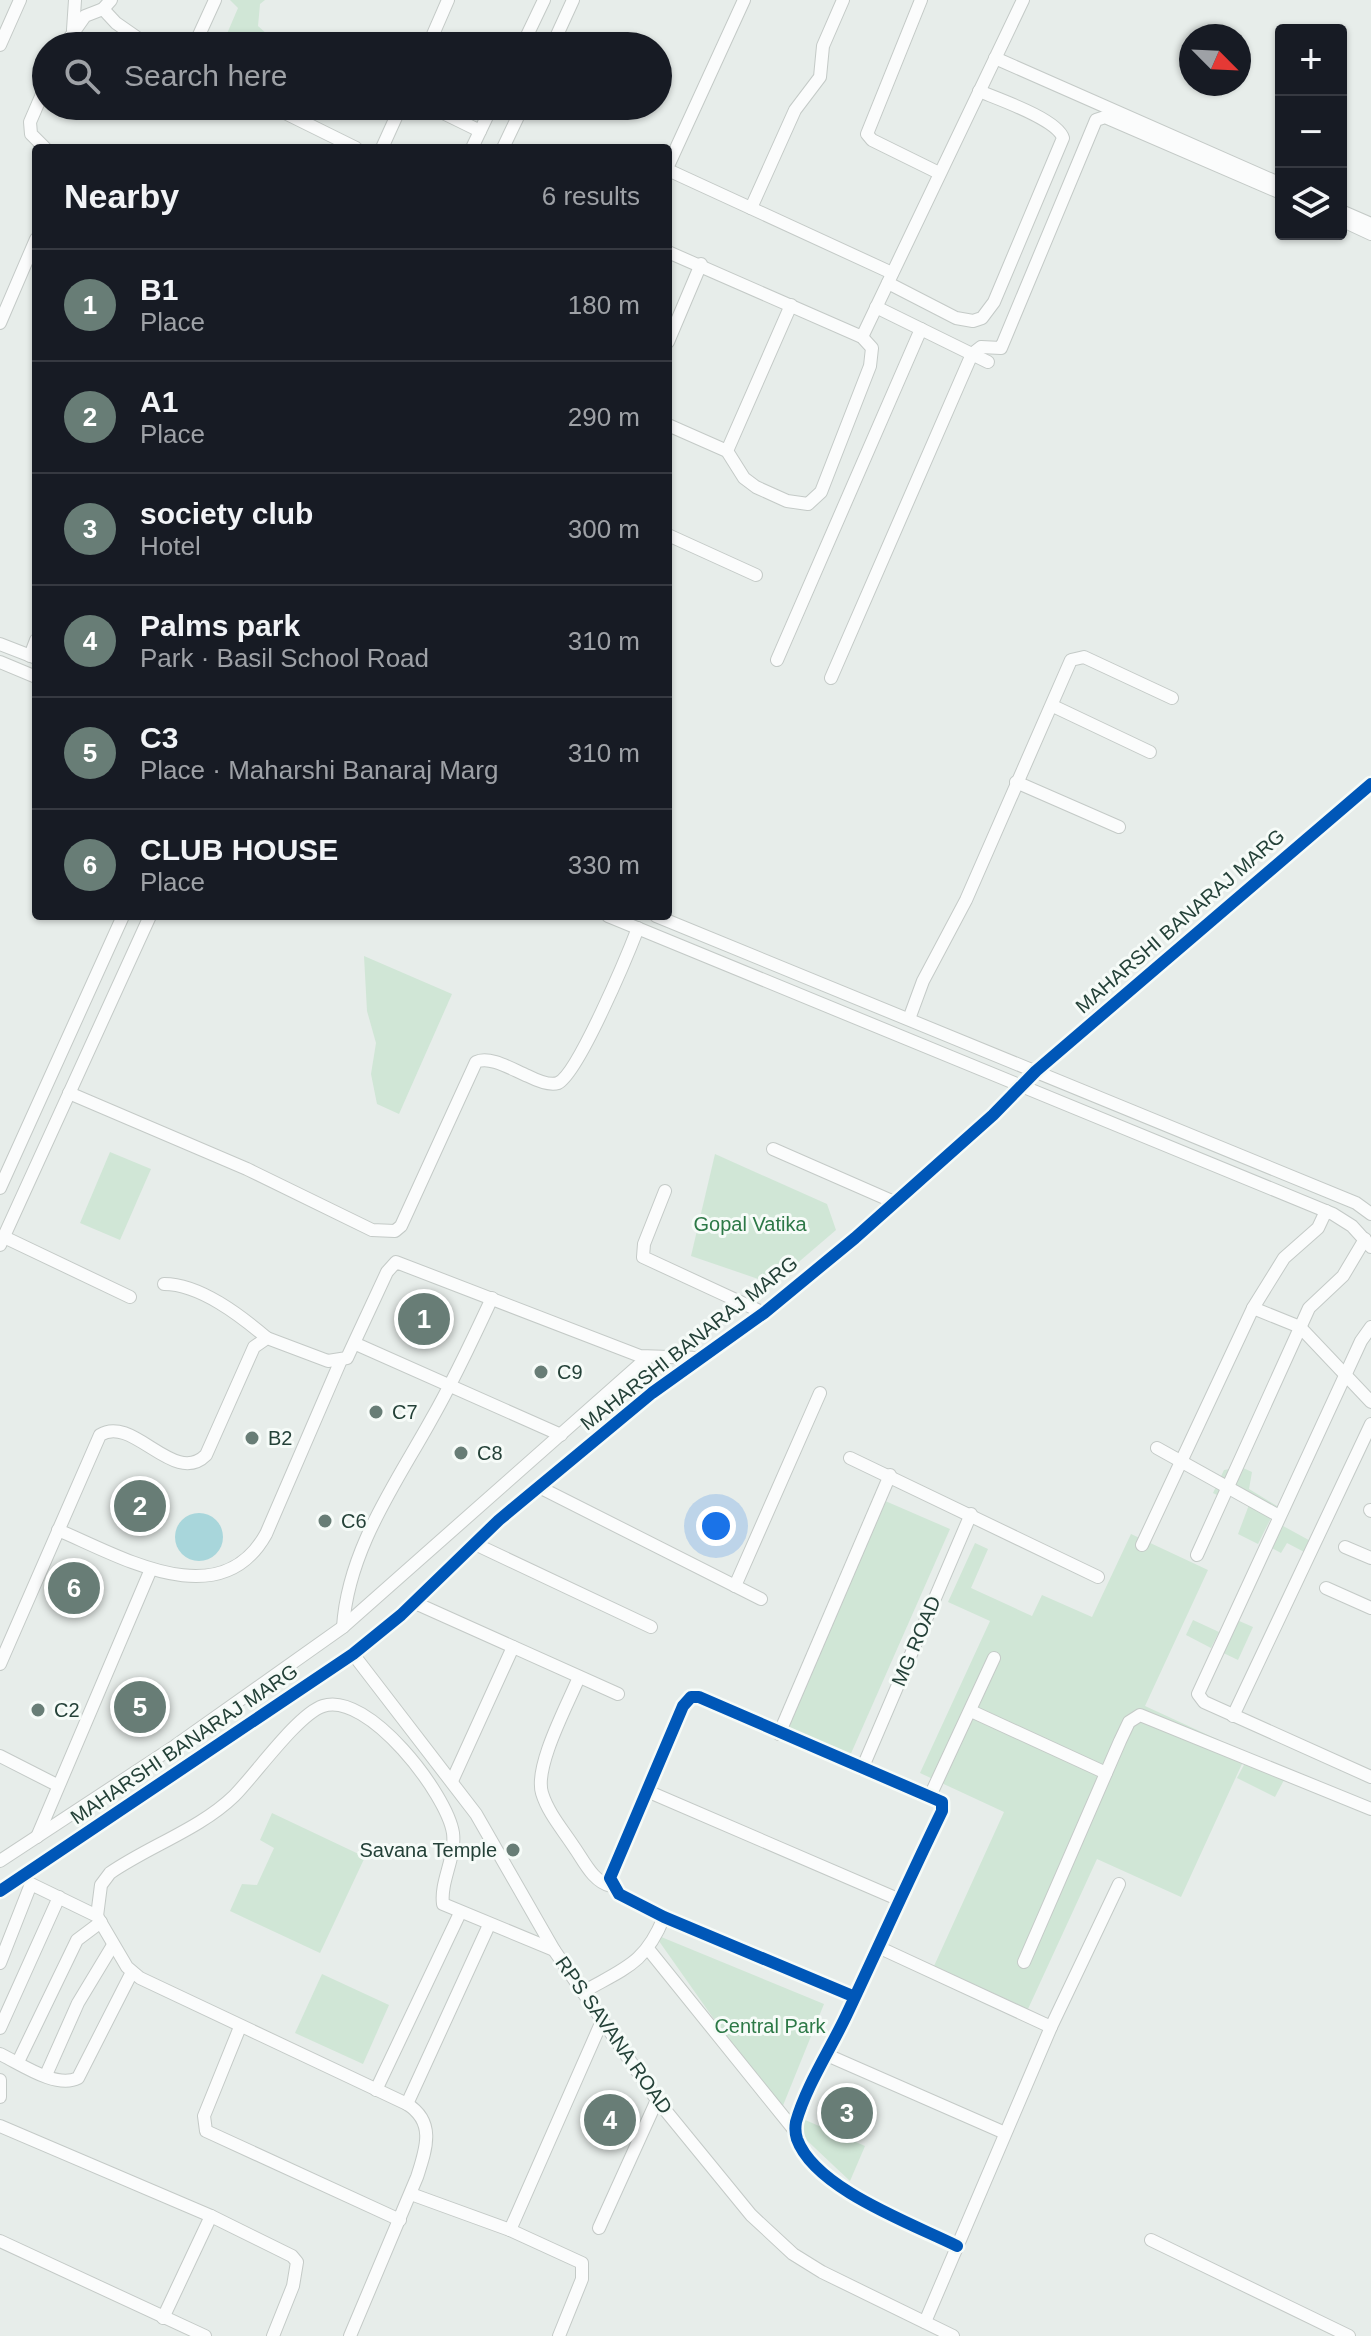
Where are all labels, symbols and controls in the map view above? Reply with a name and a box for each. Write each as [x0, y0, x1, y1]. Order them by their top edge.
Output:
north arrow [1179, 24, 1251, 96]
map controls [1275, 24, 1347, 240]
button: + [1275, 24, 1347, 96]
search box [32, 32, 672, 120]
icon: search [60, 54, 104, 98]
text: Search here [124, 59, 287, 92]
button: − [1275, 96, 1347, 168]
button: layers [1275, 168, 1347, 240]
text: Nearby [64, 177, 179, 215]
text: 6 results [542, 181, 640, 211]
text: B1 [140, 273, 178, 306]
text: 1 [83, 290, 97, 320]
text: 180 m [568, 290, 640, 320]
text: Place [140, 307, 205, 337]
text: A1 [140, 385, 178, 418]
text: 2 [83, 402, 97, 432]
text: 290 m [568, 402, 640, 432]
text: Place [140, 419, 205, 449]
text: society club [140, 497, 313, 530]
text: 3 [83, 514, 97, 544]
text: 300 m [568, 514, 640, 544]
text: Hotel [140, 531, 201, 561]
text: Palms park [140, 609, 300, 642]
text: 4 [83, 626, 97, 656]
text: 310 m [568, 626, 640, 656]
text: Park · Basil School Road [140, 643, 429, 673]
text: C3 [140, 721, 178, 754]
text: 5 [83, 738, 97, 768]
text: 310 m [568, 738, 640, 768]
text: Place · Maharshi Banaraj Marg [140, 755, 498, 785]
street label: MAHARSHI BANARAJ MARG [1071, 824, 1289, 1018]
text: CLUB HOUSE [140, 833, 338, 866]
text: 6 [83, 850, 97, 880]
text: 330 m [568, 850, 640, 880]
text: Place [140, 867, 205, 897]
park label: Gopal Vatika [693, 1213, 807, 1235]
street label: MAHARSHI BANARAJ MARG [576, 1252, 802, 1434]
pin: 1 [398, 1289, 450, 1349]
place label: C9 [557, 1361, 583, 1383]
marker: C9 [532, 1363, 550, 1381]
place label: C7 [392, 1401, 418, 1423]
marker: C7 [367, 1403, 385, 1421]
place label: B2 [268, 1427, 292, 1449]
marker: B2 [243, 1429, 261, 1447]
place label: C8 [477, 1442, 503, 1464]
marker: C8 [452, 1444, 470, 1462]
pin: 2 [114, 1476, 166, 1536]
your location [696, 1506, 736, 1546]
place label: C6 [341, 1510, 367, 1532]
marker: C6 [316, 1512, 334, 1530]
pin: 6 [48, 1558, 100, 1618]
street label: MG ROAD [887, 1593, 945, 1689]
street label: MAHARSHI BANARAJ MARG [66, 1660, 302, 1828]
pin: 5 [114, 1677, 166, 1737]
place label: C2 [54, 1699, 80, 1721]
marker: C2 [29, 1701, 47, 1719]
place label: Savana Temple [360, 1839, 497, 1861]
marker: Savana Temple [504, 1841, 522, 1859]
street label: RPS SAVANA ROAD [551, 1952, 677, 2118]
park label: Central Park [714, 2015, 827, 2037]
pin: 3 [821, 2083, 873, 2143]
pin: 4 [584, 2090, 636, 2150]

